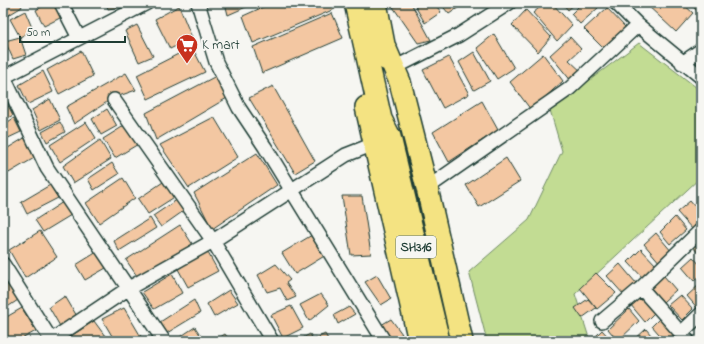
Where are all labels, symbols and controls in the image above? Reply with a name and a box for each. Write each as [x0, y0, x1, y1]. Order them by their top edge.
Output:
scale bar [20, 18, 125, 44]
text: 50 m [26, 24, 50, 42]
supermarket icon: K mart [174, 32, 200, 65]
place label: K mart [202, 35, 240, 56]
road number: SH316 [396, 236, 436, 258]

